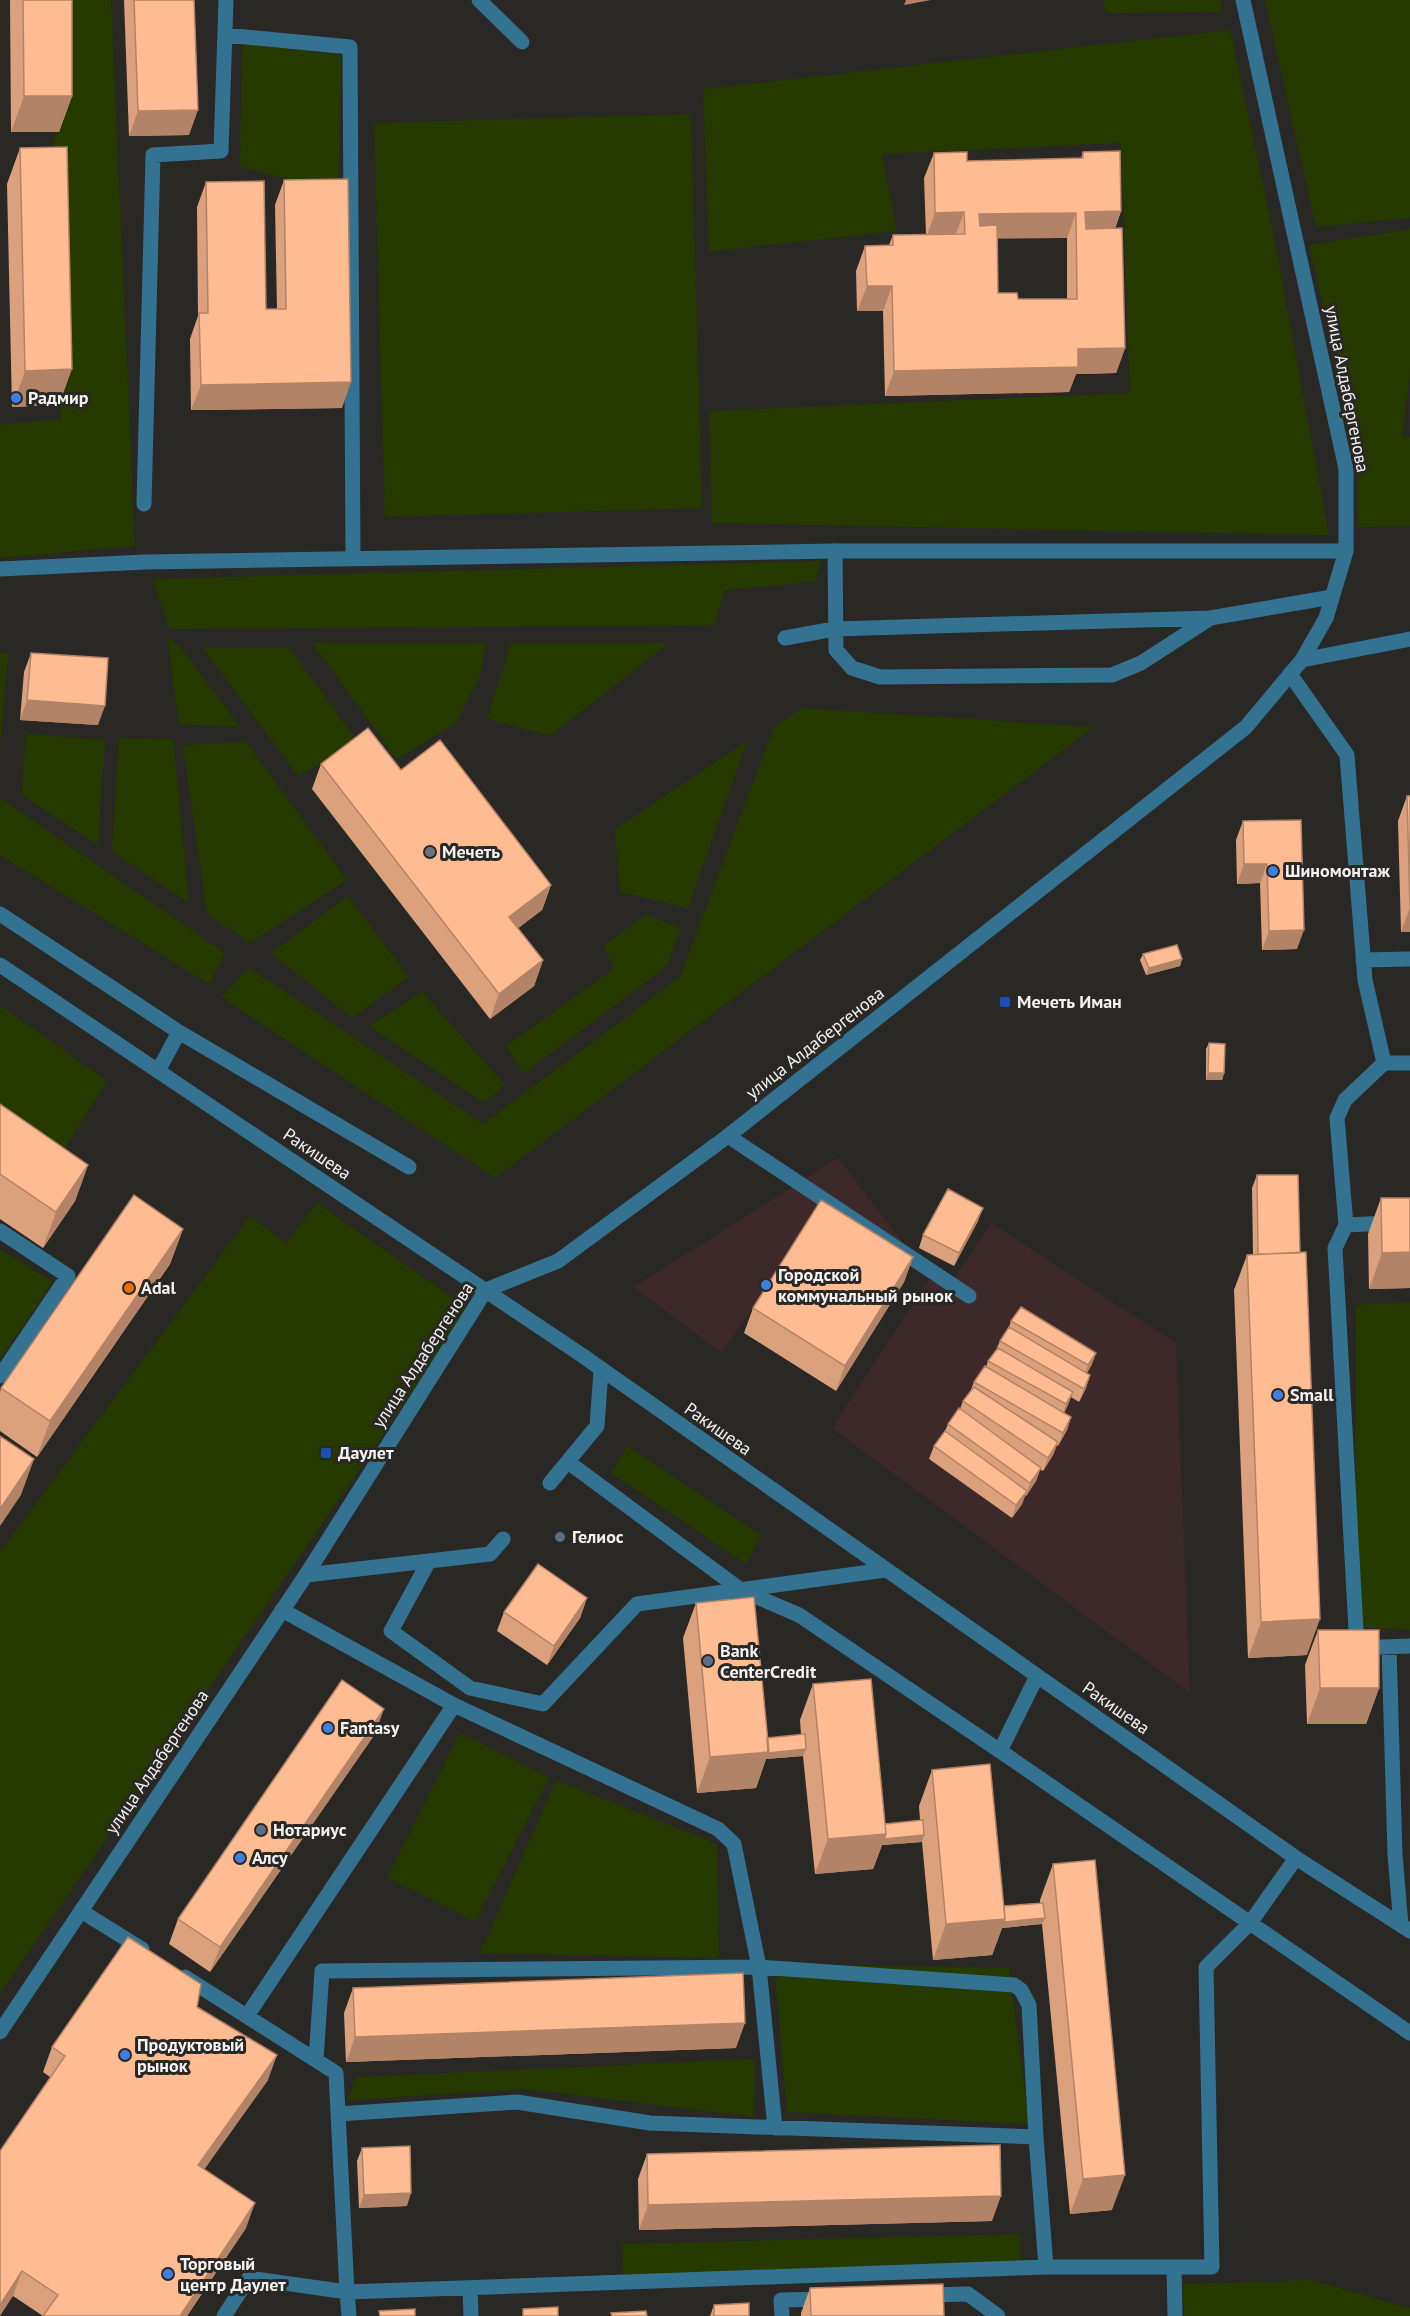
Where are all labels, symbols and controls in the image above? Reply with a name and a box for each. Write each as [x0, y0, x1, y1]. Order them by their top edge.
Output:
street label: улица Алдабергенова [1320, 304, 1375, 474]
place label: Радмир [28, 386, 89, 409]
marker: Радмир [9, 391, 23, 405]
place label: Мечеть [442, 840, 500, 863]
marker: Мечеть [423, 845, 437, 859]
place label: Шиномонтаж [1285, 859, 1390, 882]
marker: Шиномонтаж [1266, 864, 1280, 878]
street label: улица Алдабергенова [741, 981, 889, 1104]
place label: Мечеть Иман [1017, 990, 1122, 1013]
marker: Мечеть Иман [998, 995, 1012, 1009]
street label: Ракишева [279, 1122, 356, 1185]
place label: Городской коммунальный рынок [778, 1263, 953, 1307]
place label: Adal [141, 1276, 177, 1299]
street label: улица Алдабергенова [367, 1277, 478, 1432]
marker: Городской коммунальный рынок [759, 1278, 773, 1292]
marker: Adal [122, 1281, 136, 1295]
place label: Small [1290, 1383, 1334, 1406]
marker: Small [1271, 1388, 1285, 1402]
street label: Ракишева [680, 1397, 756, 1460]
place label: Даулет [338, 1441, 394, 1464]
marker: Даулет [319, 1446, 333, 1460]
place label: Гелиос [572, 1525, 624, 1548]
marker: Гелиос [553, 1530, 567, 1544]
place label: Bank CenterCredit [720, 1639, 817, 1683]
marker: Bank CenterCredit [701, 1654, 715, 1668]
street label: Ракишева [1078, 1676, 1154, 1739]
street label: улица Алдабергенова [100, 1685, 214, 1838]
place label: Fantasy [340, 1716, 400, 1739]
marker: Fantasy [321, 1721, 335, 1735]
place label: Нотариус [273, 1818, 347, 1841]
marker: Нотариус [254, 1823, 268, 1837]
place label: Алсу [252, 1846, 288, 1869]
marker: Алсу [233, 1851, 247, 1865]
place label: Продуктовый рынок [137, 2033, 244, 2077]
marker: Продуктовый рынок [118, 2048, 132, 2062]
place label: Торговый центр Даулет [180, 2252, 286, 2296]
marker: Торговый центр Даулет [161, 2267, 175, 2281]

